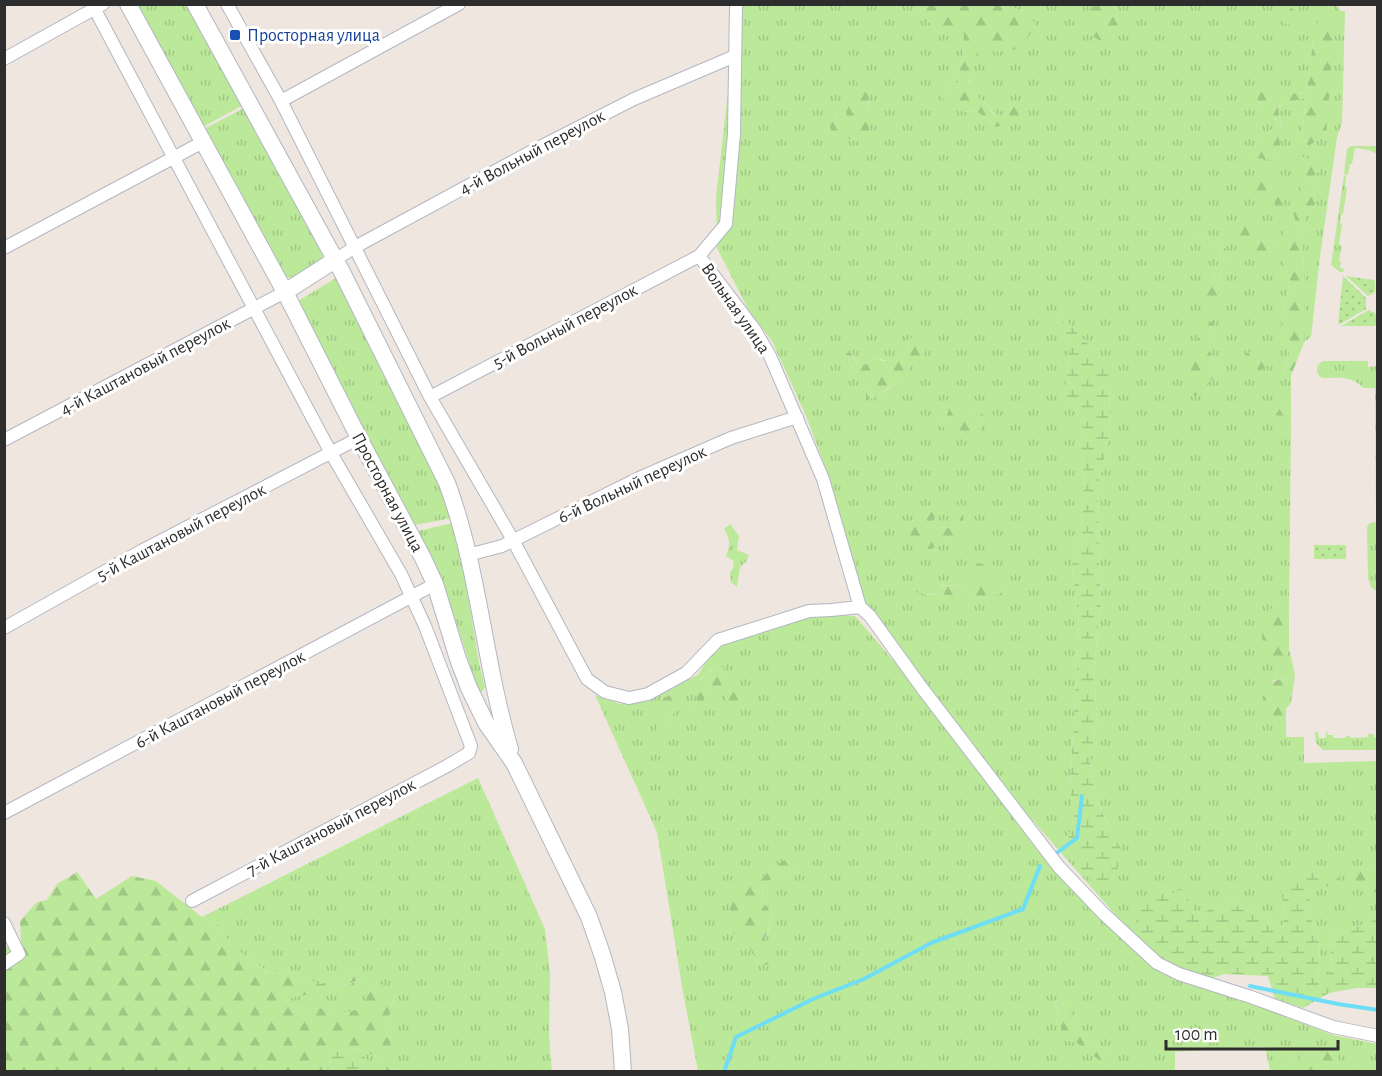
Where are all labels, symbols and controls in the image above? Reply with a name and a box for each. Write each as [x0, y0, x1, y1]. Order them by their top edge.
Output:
place label: Просторная улица [247, 27, 380, 45]
marker: Просторная улица [228, 28, 242, 42]
street label: 4-й Вольный переулок [457, 107, 609, 199]
street label: Вольная улица [697, 260, 773, 357]
street label: 5-й Вольный переулок [491, 281, 641, 372]
street label: 4-й Каштановый переулок [58, 314, 234, 419]
street label: Просторная улица [348, 430, 426, 555]
street label: 6-й Вольный переулок [556, 442, 710, 527]
street label: 5-й Каштановый переулок [94, 480, 269, 585]
street label: 6-й Каштановый переулок [133, 647, 309, 752]
street label: 7-й Каштановый переулок [244, 775, 419, 880]
scale bar [1166, 1013, 1338, 1051]
text: 100 m [1175, 1026, 1218, 1044]

